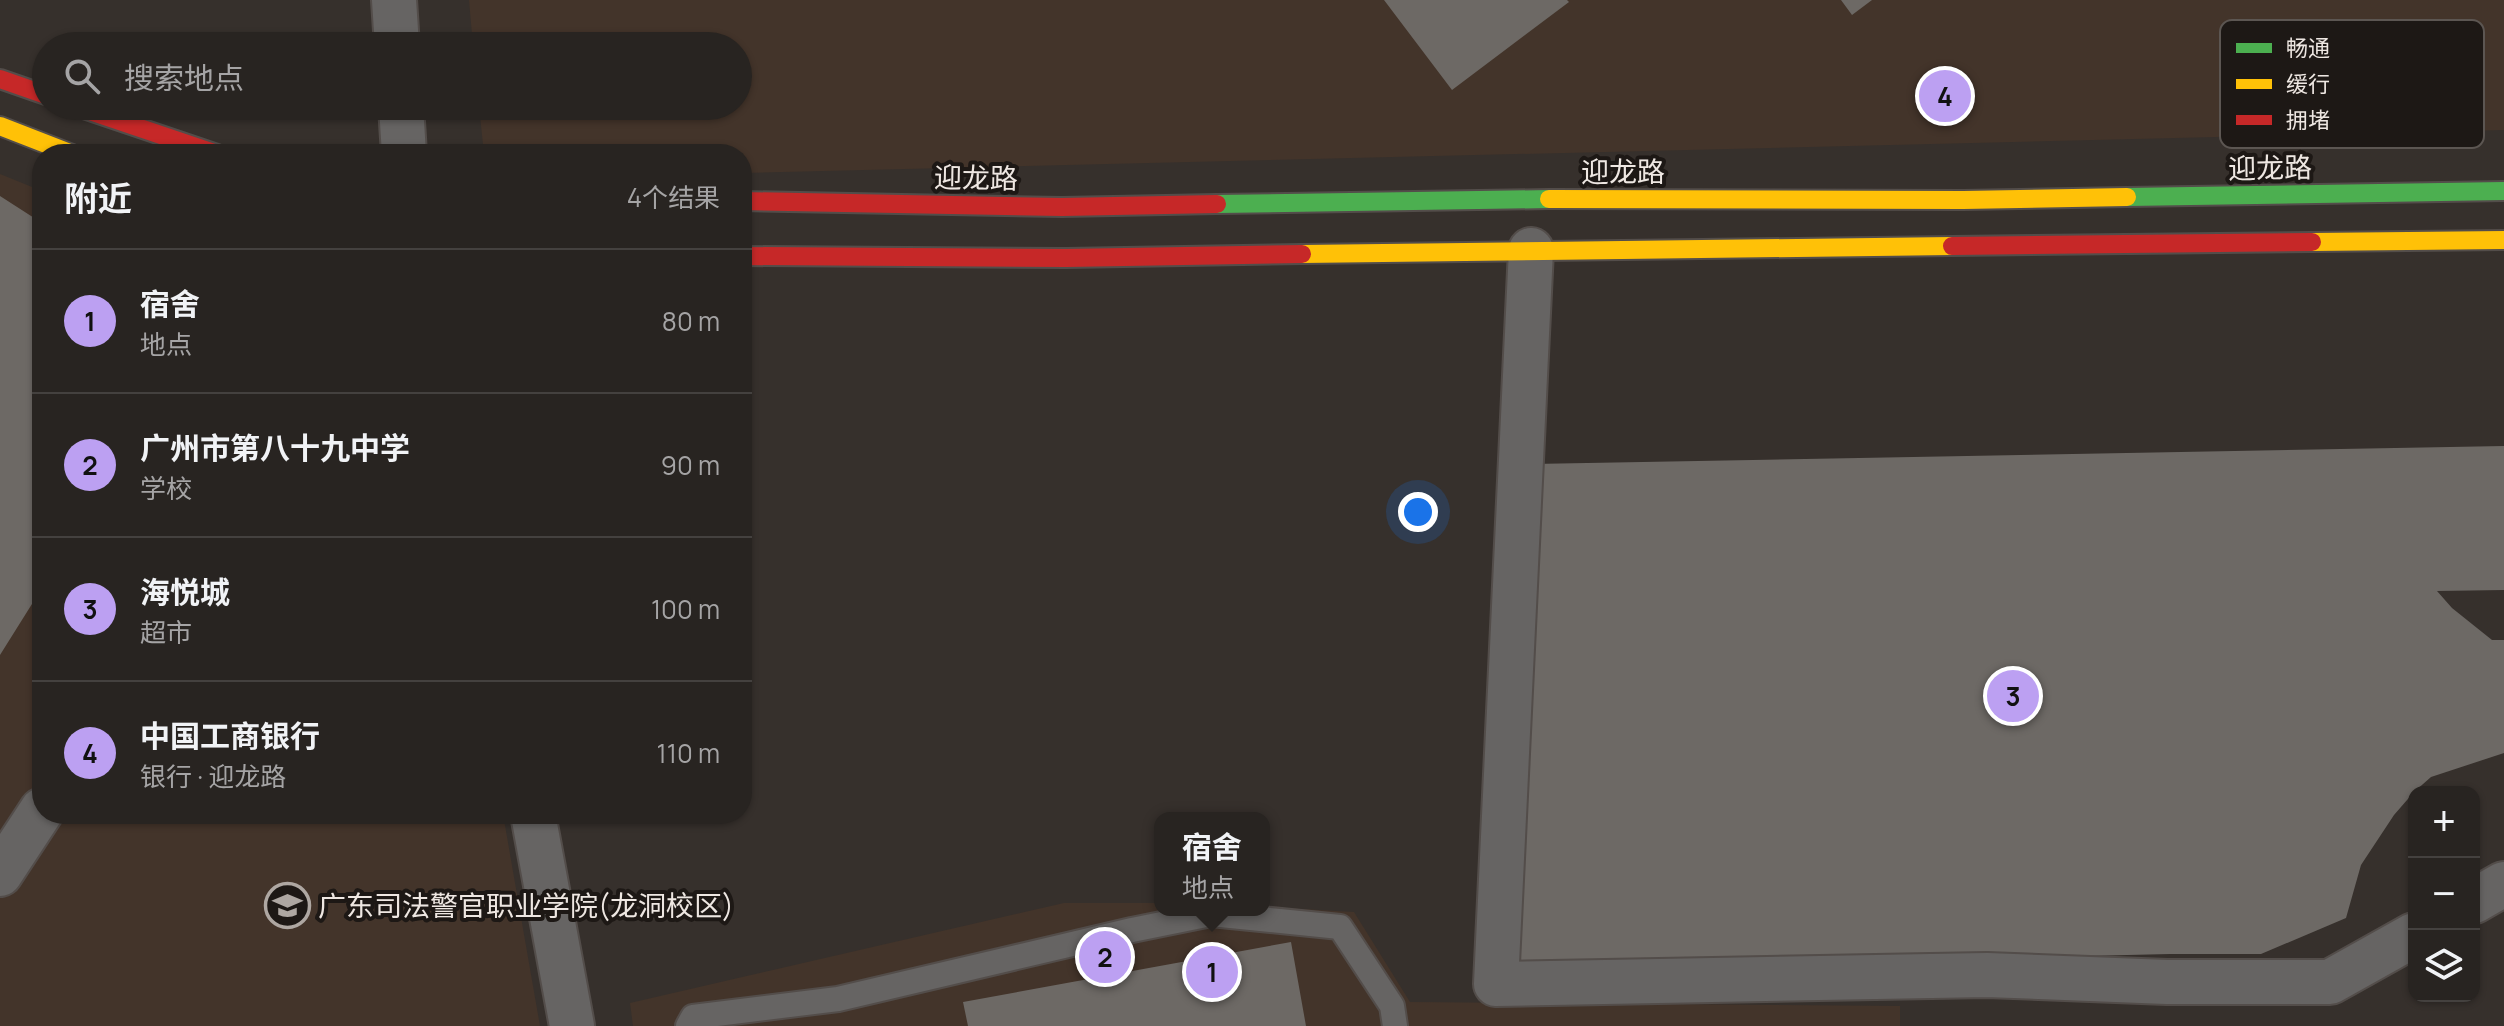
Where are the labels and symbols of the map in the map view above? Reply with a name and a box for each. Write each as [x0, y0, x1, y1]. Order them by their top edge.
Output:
legend [2220, 20, 2484, 148]
text: 畅通 [2286, 33, 2330, 63]
pin: 4 [1919, 66, 1971, 126]
text: 缓行 [2286, 69, 2330, 99]
text: 拥堵 [2286, 105, 2330, 135]
street label: 迎龙路 [2228, 147, 2312, 187]
street label: 迎龙路 [1581, 152, 1665, 190]
street label: 迎龙路 [934, 157, 1018, 197]
your location [1398, 492, 1438, 532]
pin: 3 [1987, 666, 2039, 726]
school or university icon: 广东司法警官职业学院(龙洞校区) [263, 881, 311, 929]
place label: 广东司法警官职业学院(龙洞校区) [318, 886, 734, 924]
pin: 2 [1079, 927, 1131, 987]
pin: 1 [1186, 942, 1238, 1002]

